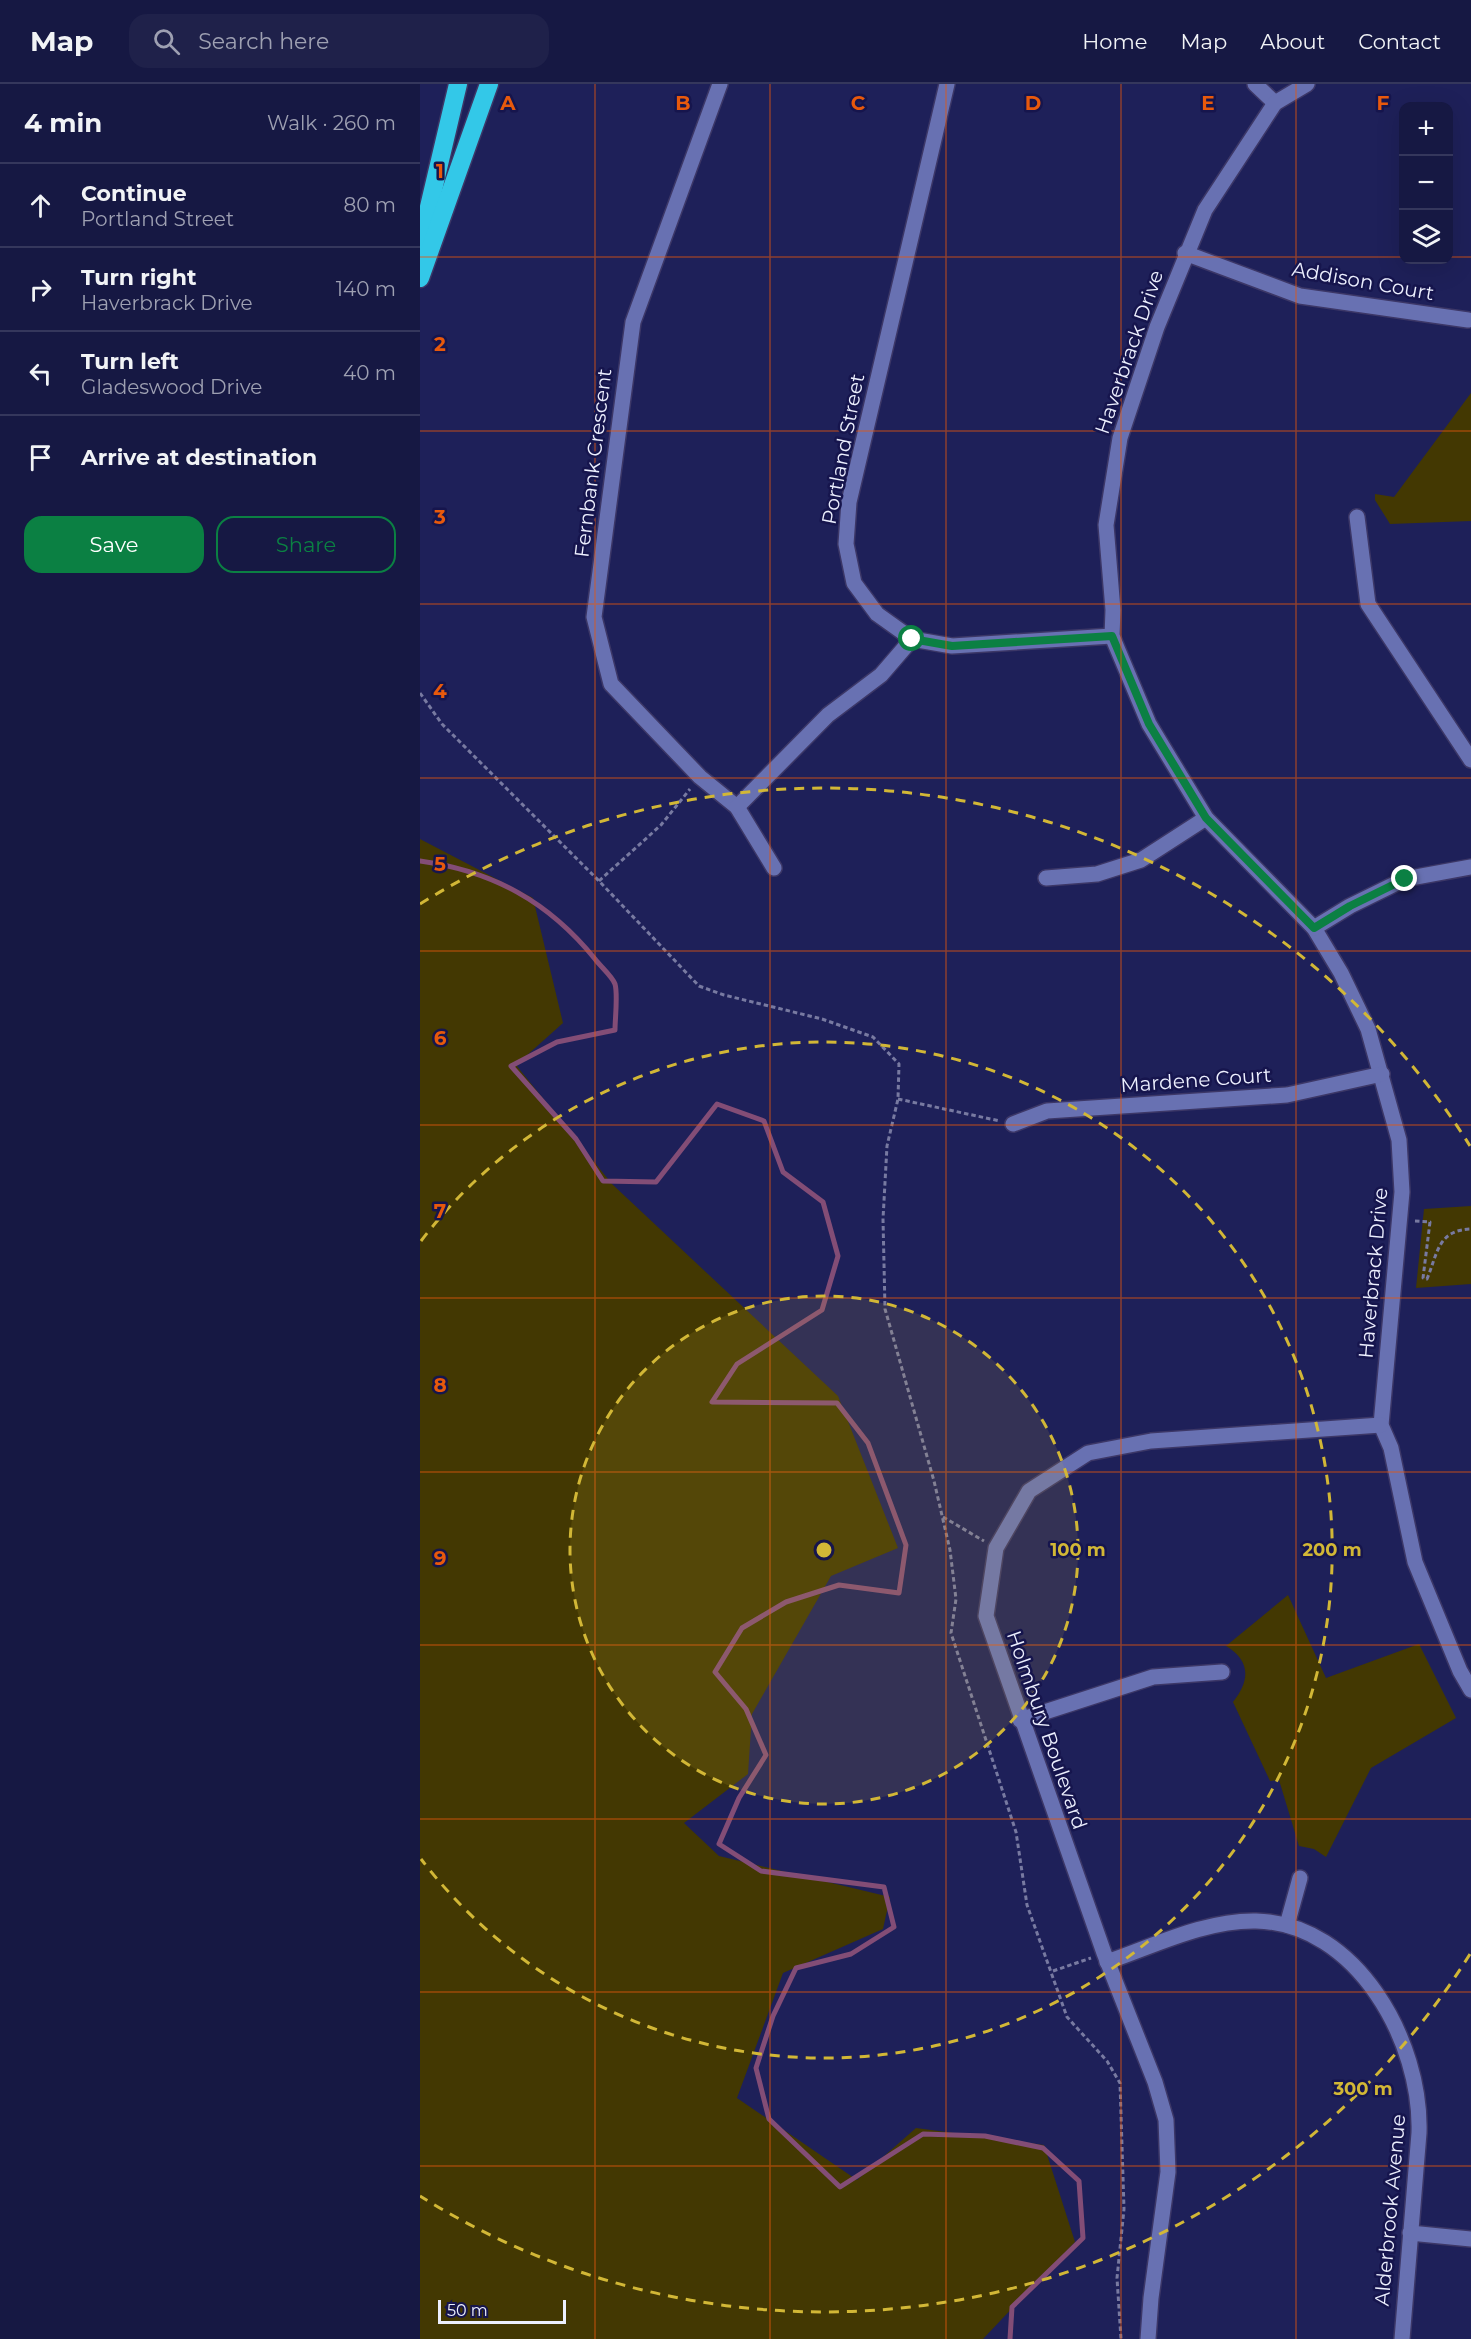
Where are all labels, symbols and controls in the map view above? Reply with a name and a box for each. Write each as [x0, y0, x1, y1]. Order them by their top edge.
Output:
search box [129, 14, 549, 68]
text: Map [30, 24, 93, 58]
icon: search [150, 25, 183, 58]
text: Search here [198, 28, 329, 55]
text: Home [1082, 29, 1147, 54]
text: Map [1180, 29, 1227, 54]
text: About [1260, 29, 1325, 54]
text: Contact [1358, 29, 1441, 54]
text: A [499, 91, 516, 115]
text: B [675, 91, 691, 115]
text: C [851, 91, 866, 115]
text: D [1025, 91, 1041, 115]
text: E [1201, 91, 1215, 115]
text: F [1377, 91, 1390, 115]
map controls [1399, 102, 1453, 264]
button: + [1399, 102, 1453, 156]
text: 4 min [24, 107, 102, 139]
text: Walk · 260 m [267, 111, 396, 135]
button: − [1399, 156, 1453, 210]
text: 1 [436, 159, 444, 183]
text: Continue [81, 180, 187, 207]
icon: ahead [24, 189, 57, 222]
text: 80 m [344, 193, 396, 217]
text: Portland Street [81, 207, 234, 231]
button: layers [1399, 210, 1453, 264]
street label: Addison Court [1290, 257, 1436, 305]
text: Turn right [81, 264, 196, 291]
street label: Haverbrack Drive [1090, 267, 1168, 437]
icon: right [24, 273, 57, 306]
text: 140 m [336, 277, 396, 301]
text: Haverbrack Drive [81, 291, 253, 315]
text: 2 [434, 332, 446, 356]
text: Turn left [81, 348, 179, 375]
icon: left [24, 357, 57, 390]
text: 40 m [343, 361, 396, 385]
street label: Fernbank Crescent [569, 367, 617, 559]
street label: Portland Street [817, 372, 869, 526]
text: Gladeswood Drive [81, 375, 262, 399]
icon: arrive [24, 441, 57, 474]
text: Arrive at destination [81, 444, 317, 471]
text: 3 [433, 505, 446, 529]
button: Save [24, 516, 204, 573]
button: Share [216, 516, 396, 573]
route start [898, 625, 924, 651]
text: 4 [433, 679, 447, 703]
text: 5 [434, 852, 446, 876]
route end [1391, 865, 1417, 891]
text: 6 [434, 1026, 447, 1050]
street label: Mardene Court [1120, 1063, 1272, 1097]
street label: Haverbrack Drive [1354, 1186, 1392, 1360]
text: 7 [434, 1199, 446, 1223]
text: 8 [433, 1373, 447, 1397]
text: 100 m [1050, 1539, 1106, 1561]
text: 200 m [1302, 1539, 1362, 1561]
centre of rings [814, 1540, 834, 1560]
text: 9 [434, 1546, 446, 1570]
street label: Holmbury Boulevard [1002, 1628, 1092, 1832]
text: 300 m [1332, 2078, 1393, 2100]
street label: Alderbrook Avenue [1370, 2113, 1410, 2307]
scale bar [438, 2297, 566, 2324]
text: 50 m [447, 2301, 488, 2320]

